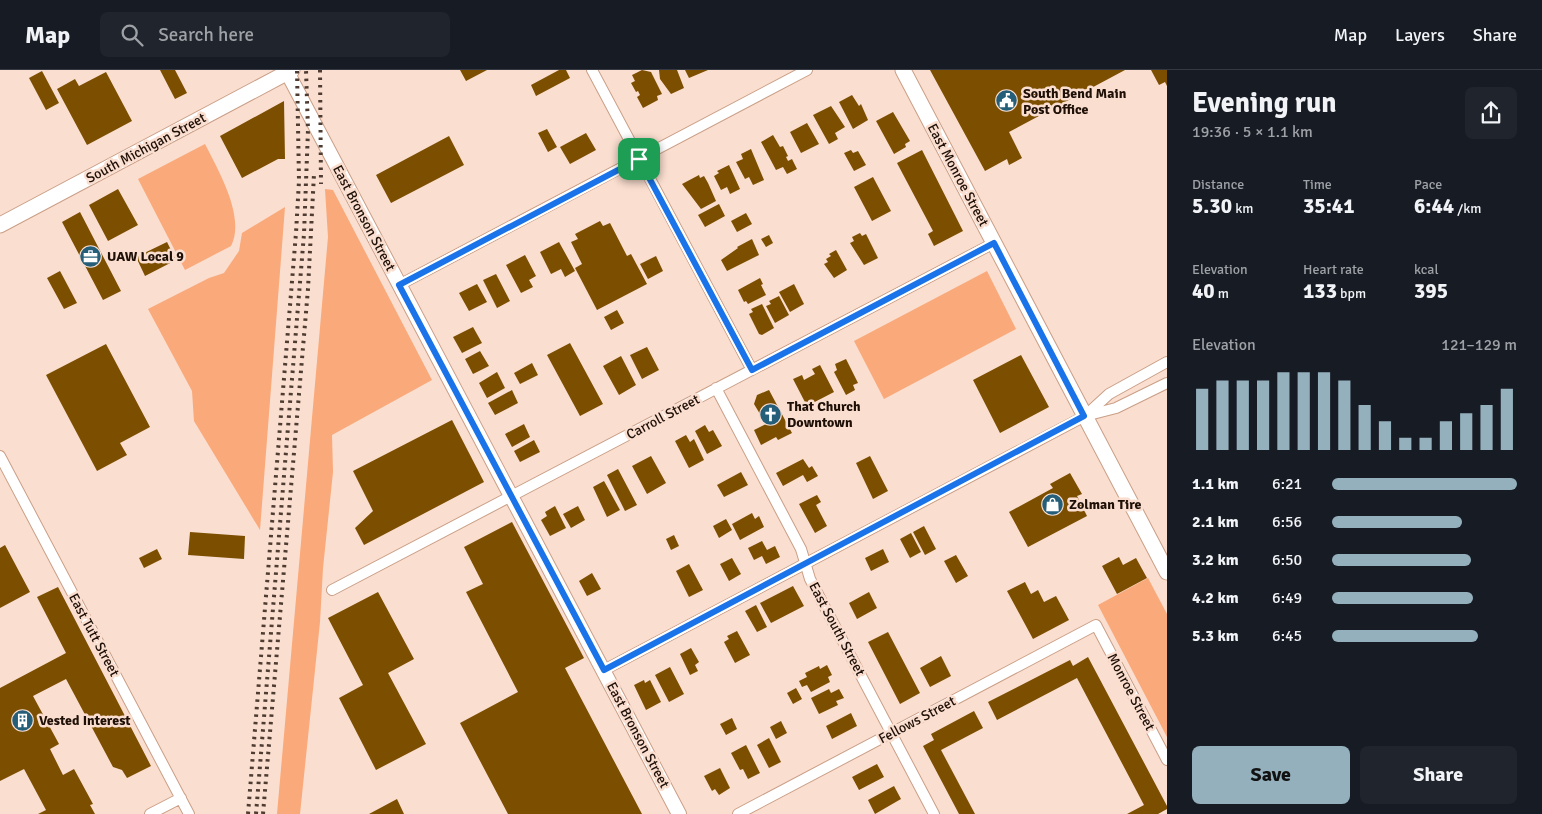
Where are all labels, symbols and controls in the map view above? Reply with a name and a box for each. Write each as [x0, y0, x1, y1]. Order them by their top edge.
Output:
search box [100, 12, 450, 57]
text: Map [25, 20, 70, 50]
icon: search [118, 21, 146, 49]
text: Search here [158, 23, 254, 47]
text: Map [1334, 24, 1367, 46]
text: Layers [1395, 24, 1445, 46]
text: Share [1473, 24, 1517, 46]
place label: South Bend Main Post Office [1023, 85, 1127, 118]
text: Evening run [1192, 86, 1337, 120]
button: share [1465, 87, 1517, 139]
public building icon: South Bend Main Post Office [995, 89, 1019, 113]
street label: South Michigan Street [83, 109, 209, 187]
street label: East Monroe Street [924, 121, 992, 229]
text: 19:36 · 5 × 1.1 km [1192, 122, 1313, 142]
pin [618, 138, 660, 180]
icon: arrive [625, 145, 653, 173]
street label: East Bronson Street [329, 162, 399, 274]
text: Distance [1192, 176, 1244, 193]
text: Time [1303, 176, 1332, 193]
text: Pace [1414, 176, 1442, 193]
text: 5.30 [1192, 193, 1232, 219]
text: 35:41 [1303, 193, 1355, 219]
text: 6:44 [1414, 193, 1454, 219]
text: km [1232, 200, 1253, 217]
text: /km [1454, 200, 1481, 217]
office icon: UAW Local 9 [79, 244, 103, 268]
place label: UAW Local 9 [107, 248, 184, 265]
text: Elevation [1192, 261, 1248, 278]
text: Heart rate [1303, 261, 1364, 278]
text: kcal [1414, 261, 1439, 278]
text: 40 [1192, 278, 1215, 304]
text: 133 [1303, 278, 1337, 304]
text: 395 [1414, 278, 1448, 304]
text: m [1215, 285, 1229, 302]
text: bpm [1337, 285, 1366, 302]
text: Elevation [1192, 335, 1256, 355]
text: 121–129 m [1441, 335, 1517, 355]
street label: Carroll Street [624, 391, 703, 443]
place label: That Church Downtown [787, 398, 861, 431]
church icon: That Church Downtown [759, 402, 783, 426]
text: 1.1 km [1192, 474, 1239, 494]
text: 6:21 [1272, 474, 1302, 494]
shop icon: Zolman Tire [1041, 492, 1065, 516]
place label: Zolman Tire [1069, 496, 1142, 513]
text: 2.1 km [1192, 512, 1239, 532]
text: 6:56 [1272, 512, 1302, 532]
text: 3.2 km [1192, 550, 1239, 570]
text: 6:50 [1272, 550, 1302, 570]
street label: East South Street [805, 579, 869, 679]
text: 4.2 km [1192, 588, 1239, 608]
text: 6:49 [1272, 588, 1302, 608]
street label: East Tutt Street [65, 590, 123, 680]
text: 5.3 km [1192, 626, 1239, 646]
text: 6:45 [1272, 626, 1302, 646]
street label: Monroe Street [1104, 651, 1158, 734]
street label: East Bronson Street [603, 679, 673, 791]
street label: Fellows Street [876, 693, 959, 747]
building icon: Vested Interest [11, 708, 35, 732]
place label: Vested Interest [39, 712, 131, 729]
button: Save [1192, 746, 1350, 804]
button: Share [1360, 746, 1517, 804]

